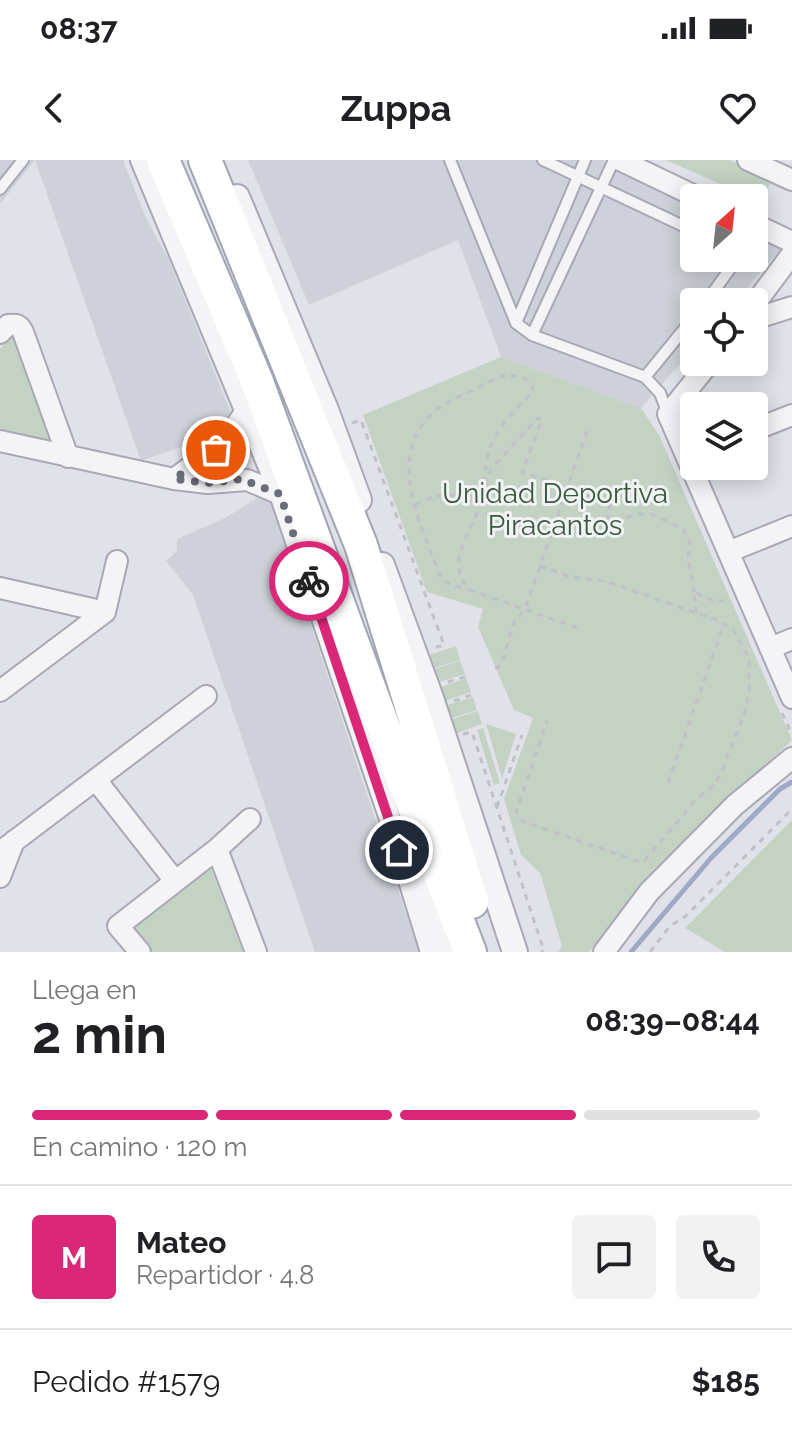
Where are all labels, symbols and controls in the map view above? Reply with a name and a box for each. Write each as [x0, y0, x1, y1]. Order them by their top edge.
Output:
text: 08:37 [40, 11, 118, 46]
icon: back [32, 86, 76, 130]
icon: heart [716, 86, 760, 130]
text: Zuppa [341, 87, 451, 129]
north arrow [680, 184, 768, 272]
map controls [680, 184, 768, 480]
button: locate [680, 288, 768, 376]
button: layers [680, 392, 768, 480]
pin [182, 416, 250, 484]
icon: bag [194, 428, 238, 472]
park label: Unidad Deportiva Piracantos [442, 477, 668, 542]
courier [269, 541, 349, 621]
icon: bike [287, 559, 331, 603]
pin [365, 816, 433, 884]
icon: home [377, 828, 421, 872]
text: Llega en [32, 975, 137, 1005]
text: 08:39–08:44 [585, 1003, 760, 1038]
text: 2 min [32, 1004, 167, 1065]
text: En camino · 120 m [32, 1132, 247, 1162]
button: chat [572, 1215, 656, 1299]
button: phone [676, 1215, 760, 1299]
text: Mateo [136, 1225, 226, 1260]
text: M [61, 1240, 87, 1275]
text: Repartidor · 4.8 [136, 1260, 314, 1290]
text: Pedido #1579 [32, 1364, 220, 1399]
text: $185 [691, 1364, 760, 1399]

